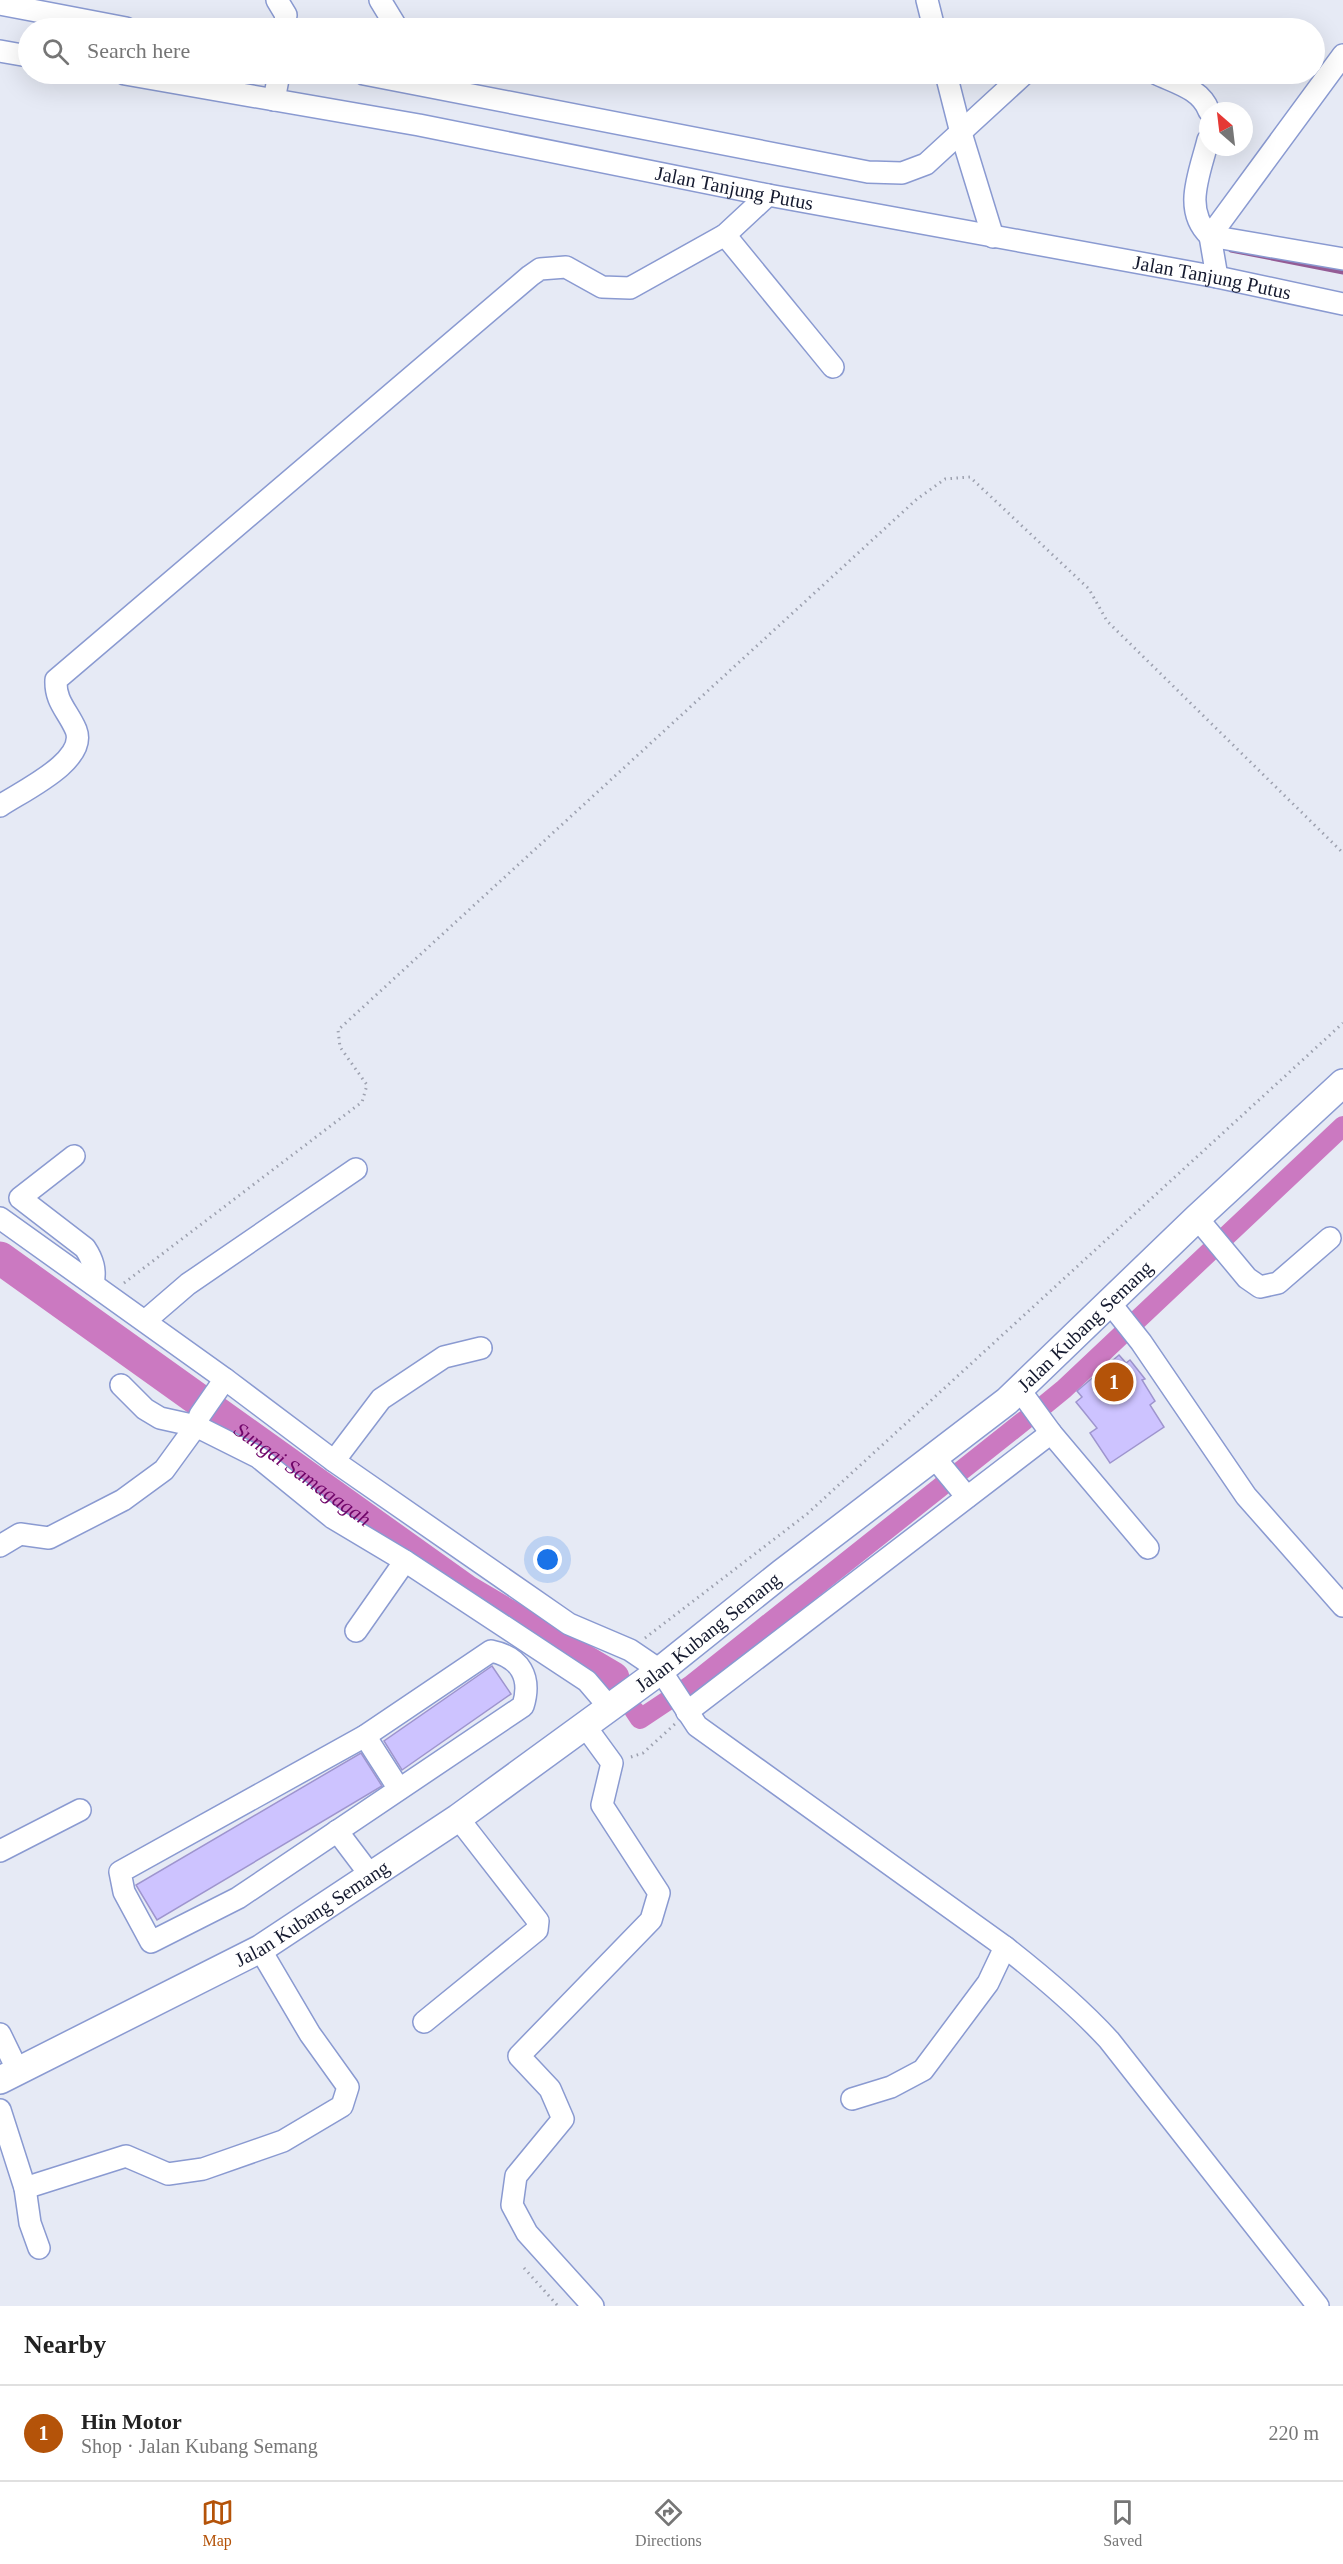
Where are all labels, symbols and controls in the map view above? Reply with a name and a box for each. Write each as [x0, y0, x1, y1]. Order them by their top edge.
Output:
search box [18, 18, 1325, 84]
icon: search [39, 35, 72, 68]
text: Search here [87, 38, 190, 63]
north arrow [1199, 102, 1253, 156]
street label: Jalan Tanjung Putus [653, 162, 815, 214]
street label: Jalan Tanjung Putus [1131, 251, 1293, 304]
street label: Jalan Kubang Semang [1013, 1256, 1158, 1396]
pin: 1 [1094, 1360, 1134, 1404]
water label: Sungai Samagagah [229, 1417, 376, 1531]
your location [533, 1545, 562, 1574]
street label: Jalan Kubang Semang [631, 1568, 785, 1696]
street label: Jalan Kubang Semang [231, 1856, 394, 1971]
text: Nearby [24, 2330, 106, 2359]
text: Hin Motor [81, 2409, 182, 2434]
text: 1 [39, 2422, 49, 2444]
text: 220 m [1268, 2422, 1319, 2444]
text: Shop · Jalan Kubang Semang [81, 2435, 318, 2457]
tab: Map [201, 2496, 234, 2550]
tab: Directions [635, 2496, 702, 2550]
tab: Saved [1103, 2496, 1142, 2550]

